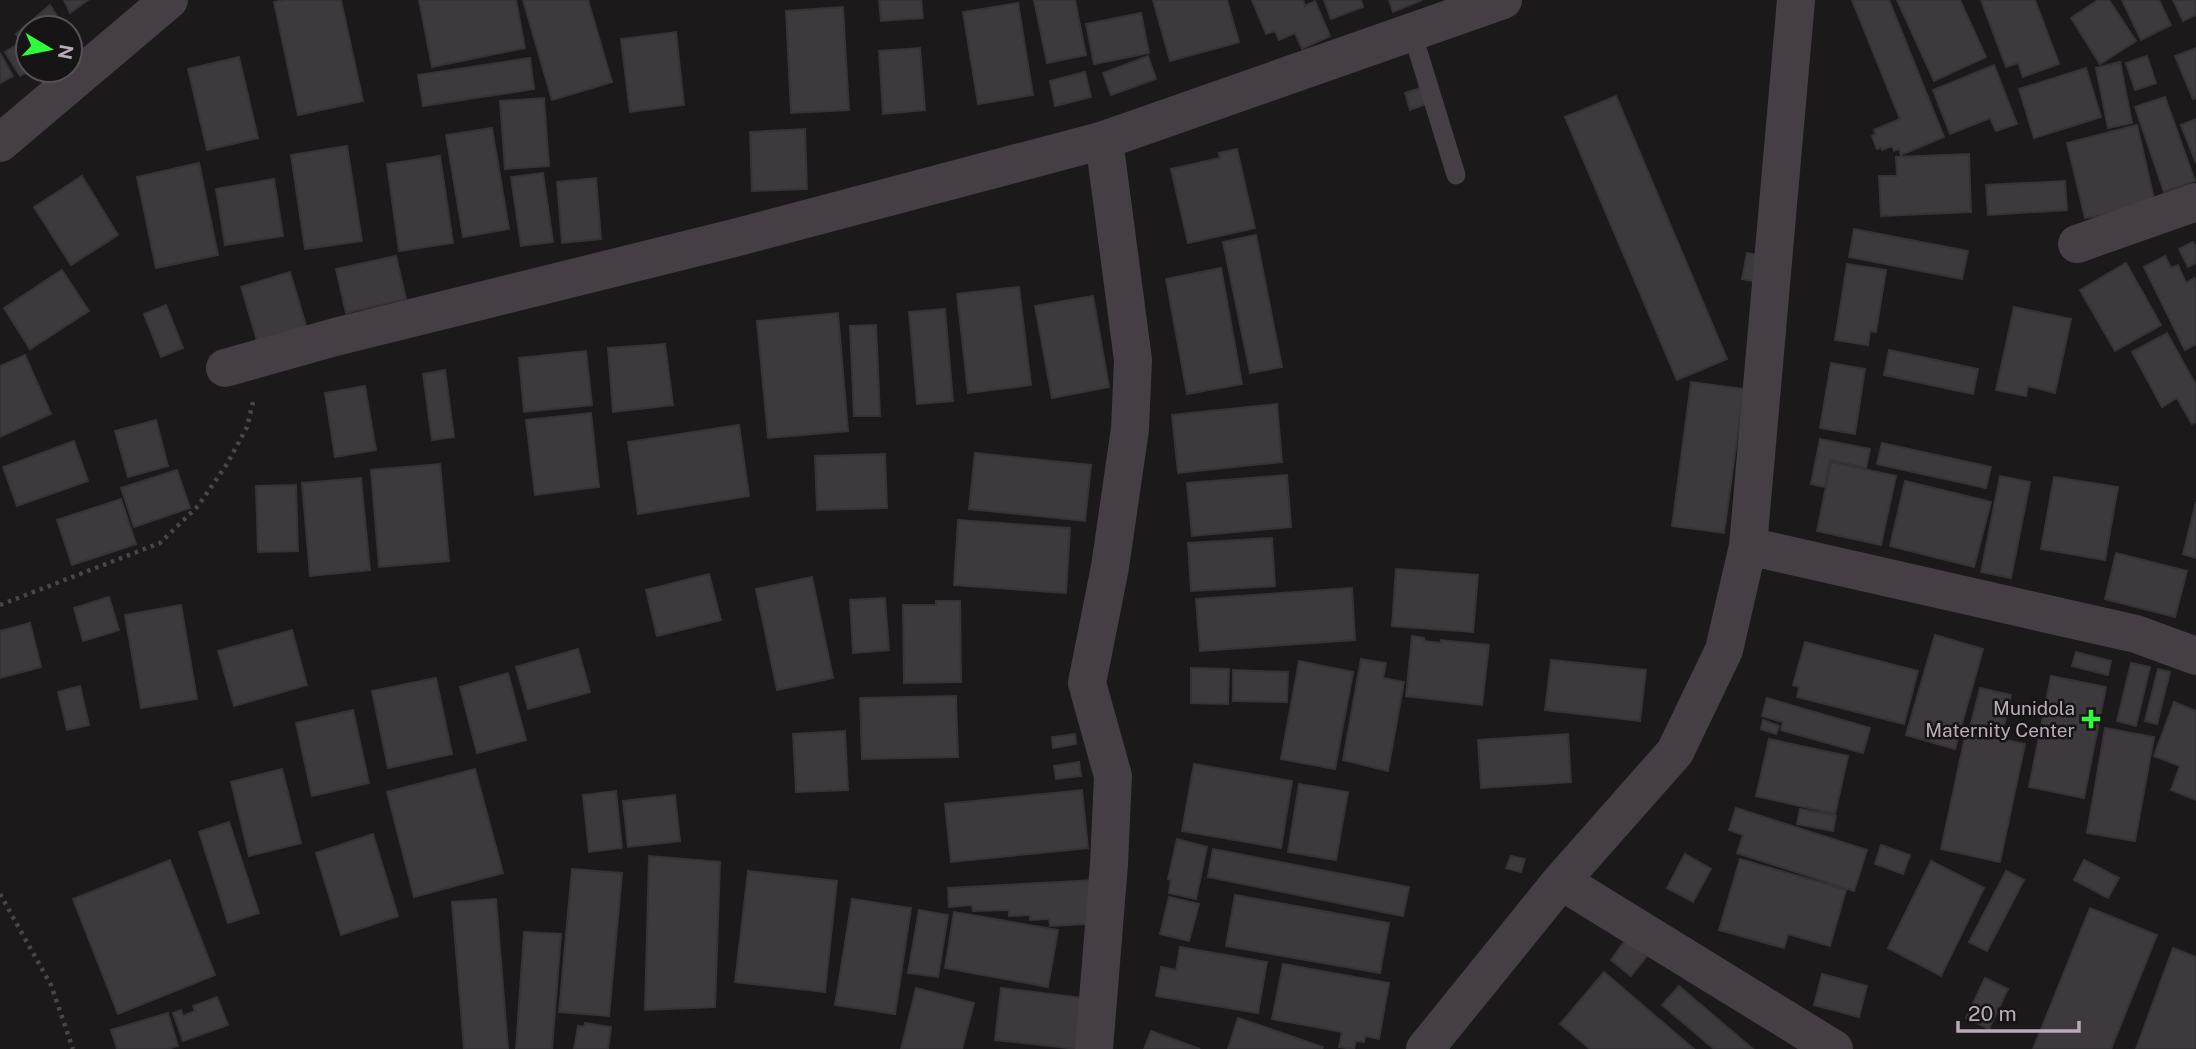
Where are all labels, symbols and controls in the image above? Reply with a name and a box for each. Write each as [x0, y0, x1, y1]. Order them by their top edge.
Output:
north arrow [14, 14, 84, 84]
text: N [54, 43, 78, 61]
place label: Munidola Maternity Center [1925, 697, 2075, 741]
marker: Munidola Maternity Center [2081, 709, 2101, 729]
scale bar [1958, 990, 2079, 1034]
text: 20 m [1968, 1001, 2017, 1026]

